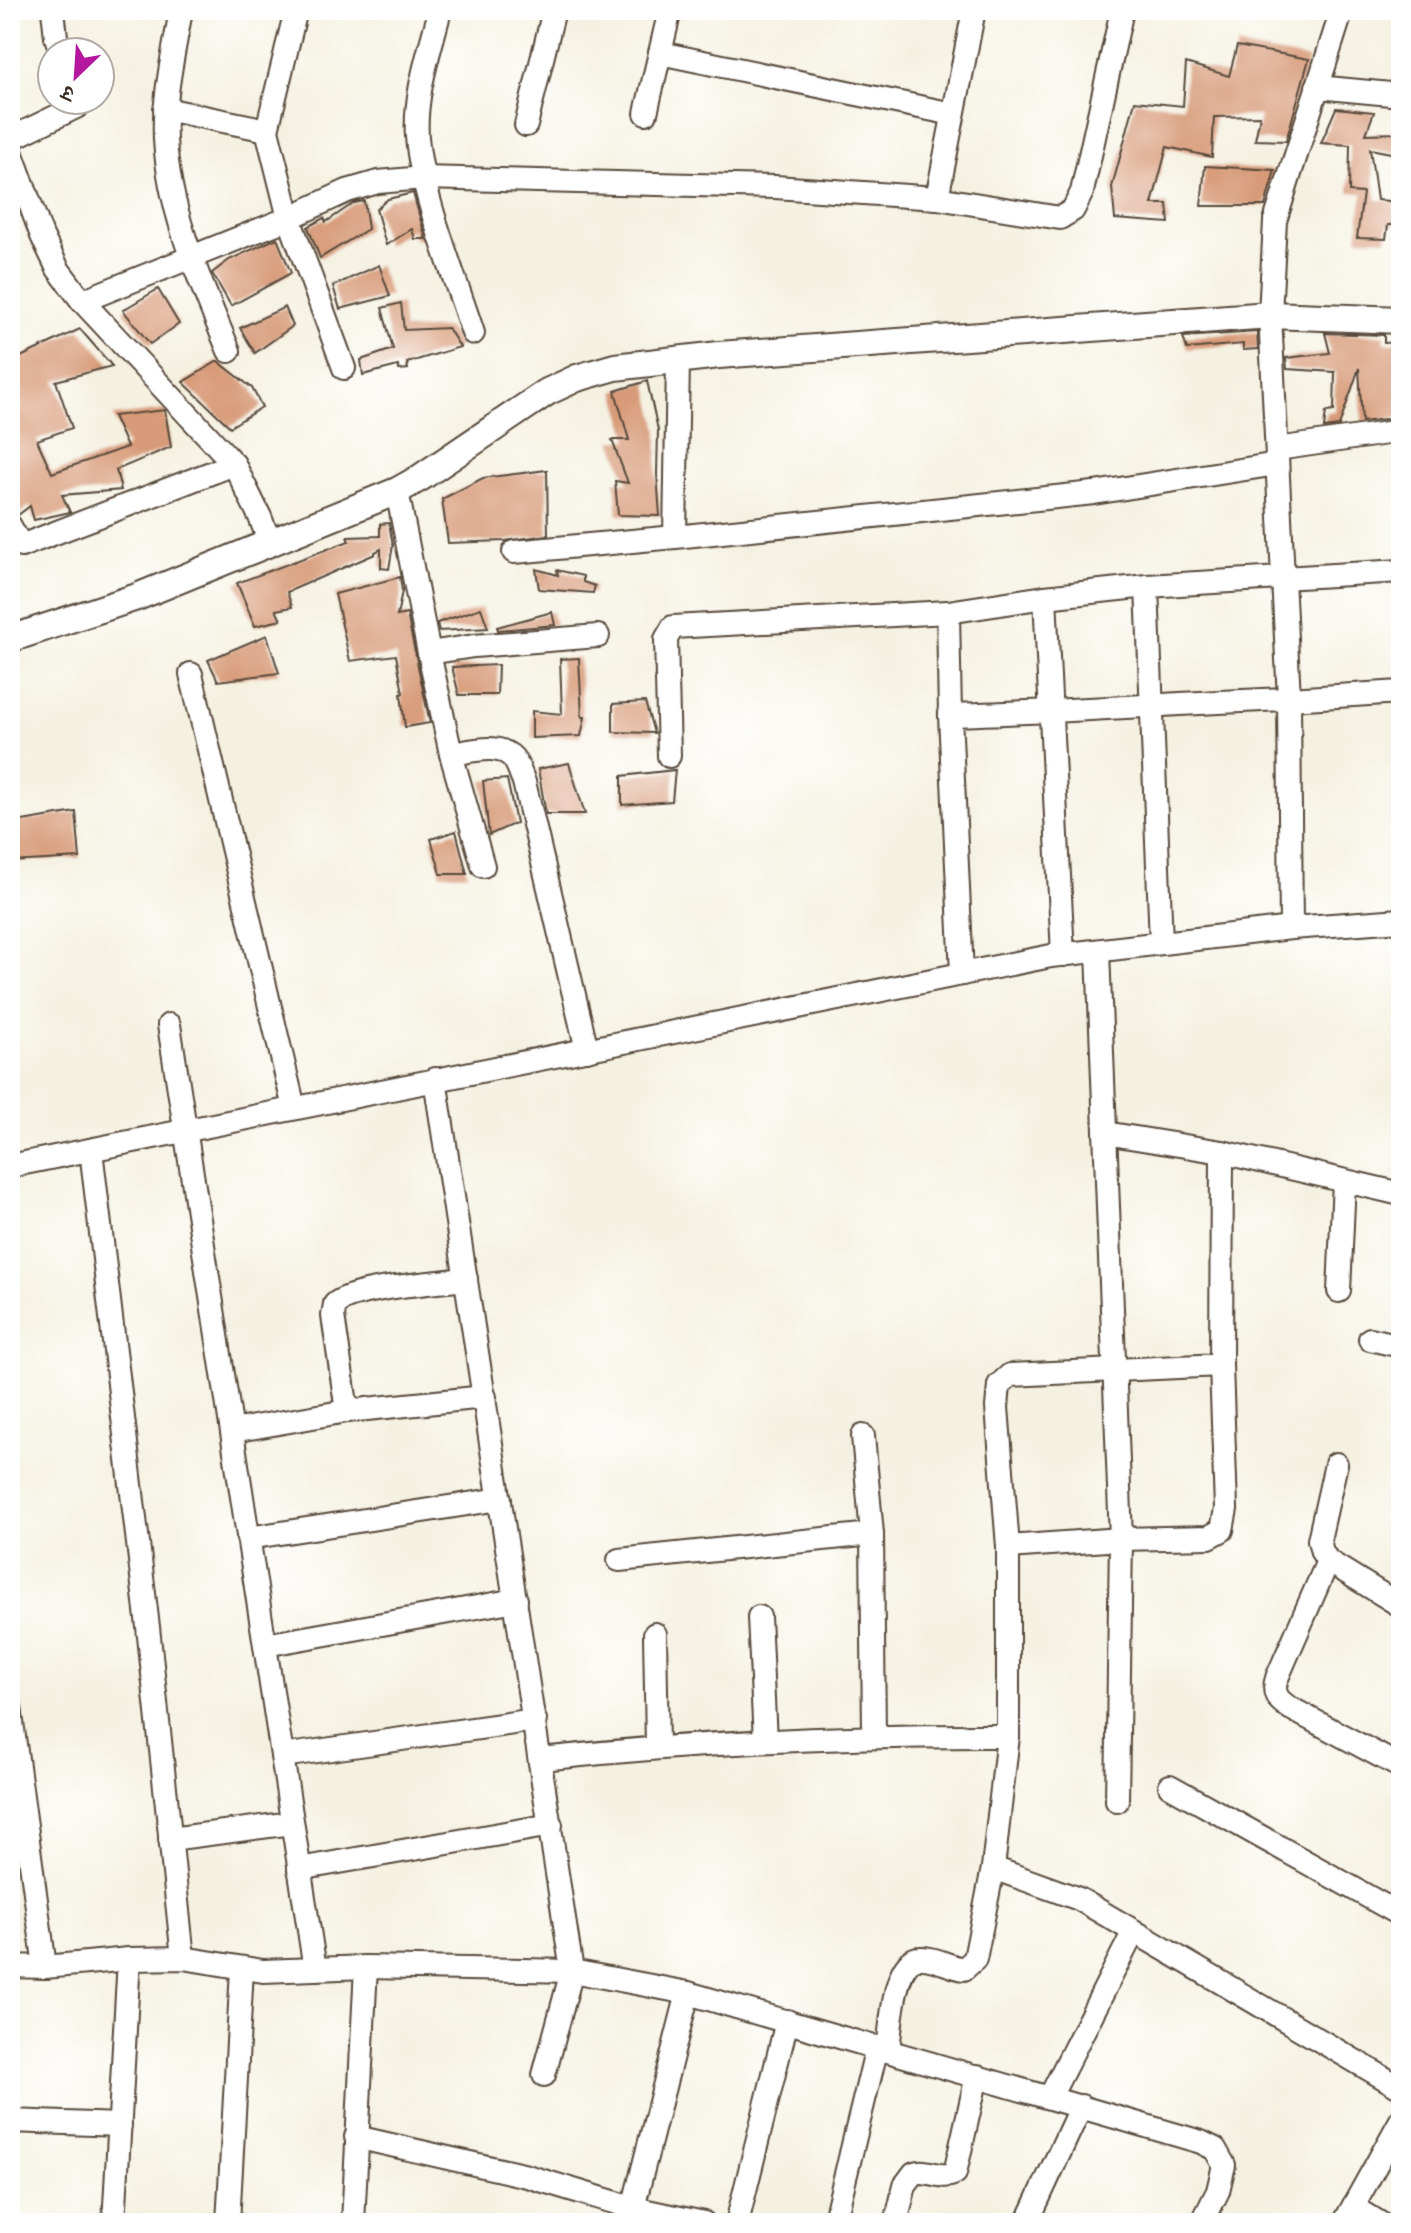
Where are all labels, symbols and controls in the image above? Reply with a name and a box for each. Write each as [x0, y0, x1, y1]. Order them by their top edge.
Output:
north arrow [36, 36, 116, 116]
text: उ [55, 75, 82, 109]

